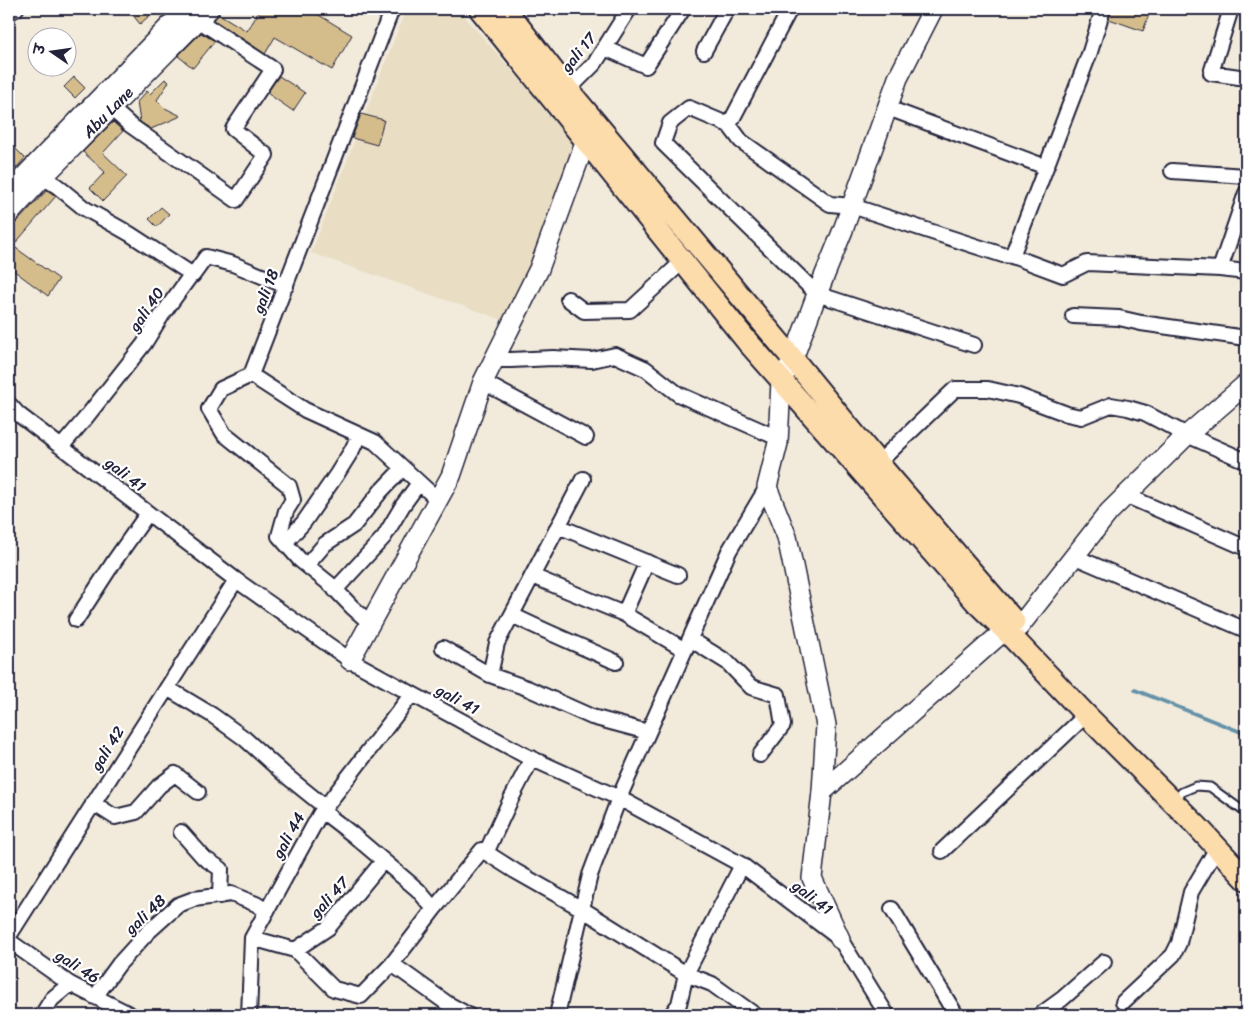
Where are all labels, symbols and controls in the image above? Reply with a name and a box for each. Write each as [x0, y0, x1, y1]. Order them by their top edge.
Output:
street label: gali 17 [552, 25, 604, 81]
north arrow [28, 28, 78, 78]
text: उ [26, 40, 53, 58]
street label: Abu Lane [74, 79, 141, 146]
street label: gali 18 [243, 264, 287, 320]
street label: gali 40 [119, 281, 172, 340]
street label: gali 41 [97, 448, 153, 500]
street label: gali 41 [429, 675, 485, 723]
street label: gali 42 [81, 720, 133, 778]
street label: gali 44 [263, 807, 313, 866]
street label: gali 47 [301, 869, 357, 927]
street label: gali 41 [784, 871, 840, 923]
street label: gali 48 [116, 887, 173, 943]
street label: gali 46 [48, 940, 106, 992]

